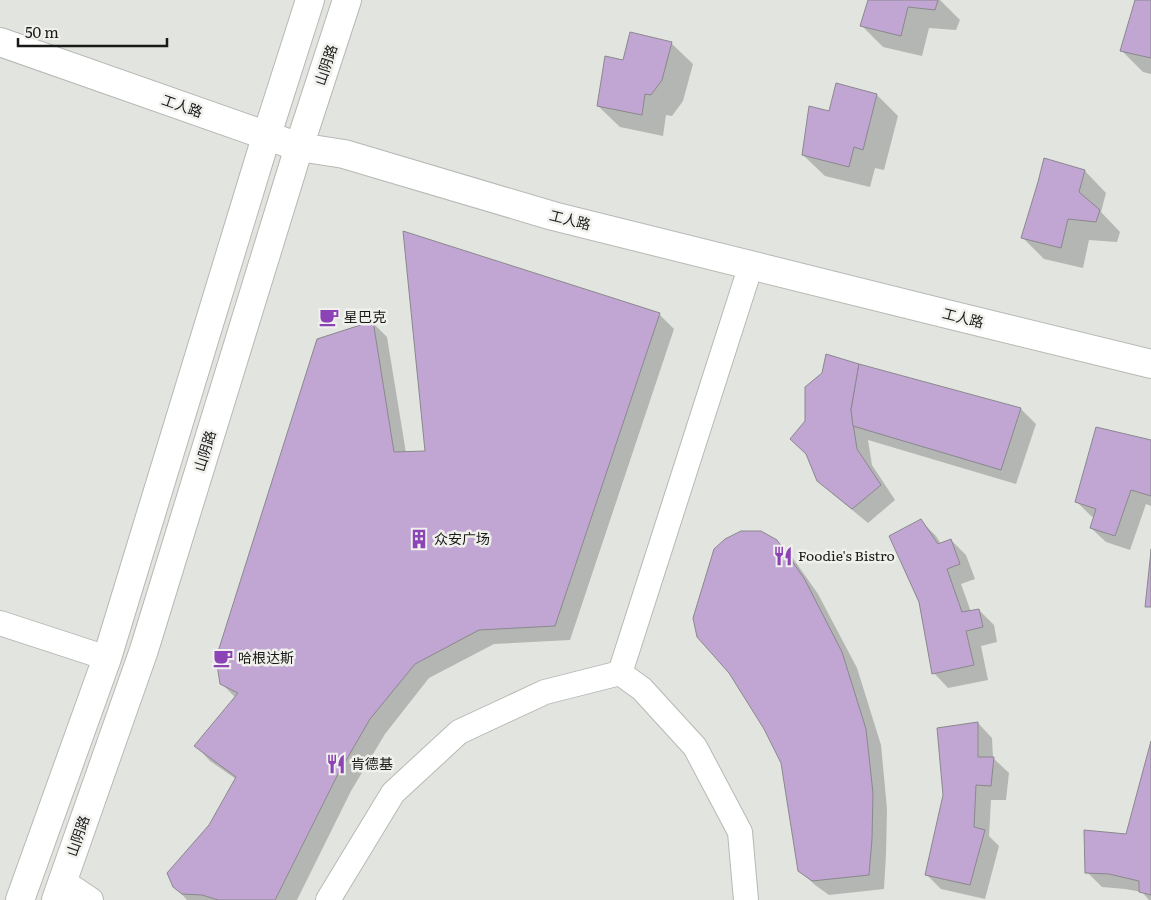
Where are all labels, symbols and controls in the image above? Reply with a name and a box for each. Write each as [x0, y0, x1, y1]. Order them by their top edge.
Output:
scale bar [18, 15, 166, 47]
text: 50 m [25, 20, 59, 43]
street label: 山阴路 [309, 42, 341, 88]
street label: 工人路 [159, 89, 205, 121]
street label: 工人路 [547, 204, 593, 234]
street label: 工人路 [940, 302, 986, 332]
cafe icon: 星巴克 [318, 306, 340, 328]
place label: 星巴克 [344, 306, 386, 326]
street label: 山阴路 [188, 428, 220, 474]
building icon: 众安广场 [408, 528, 430, 550]
place label: 众安广场 [434, 528, 490, 548]
restaurant icon: Foodie's Bistro [772, 545, 794, 567]
place label: Foodie's Bistro [798, 545, 895, 565]
cafe icon: 哈根达斯 [212, 647, 234, 669]
place label: 哈根达斯 [238, 647, 294, 667]
restaurant icon: 肯德基 [325, 753, 347, 775]
place label: 肯德基 [351, 753, 393, 773]
street label: 山阴路 [61, 813, 93, 859]

